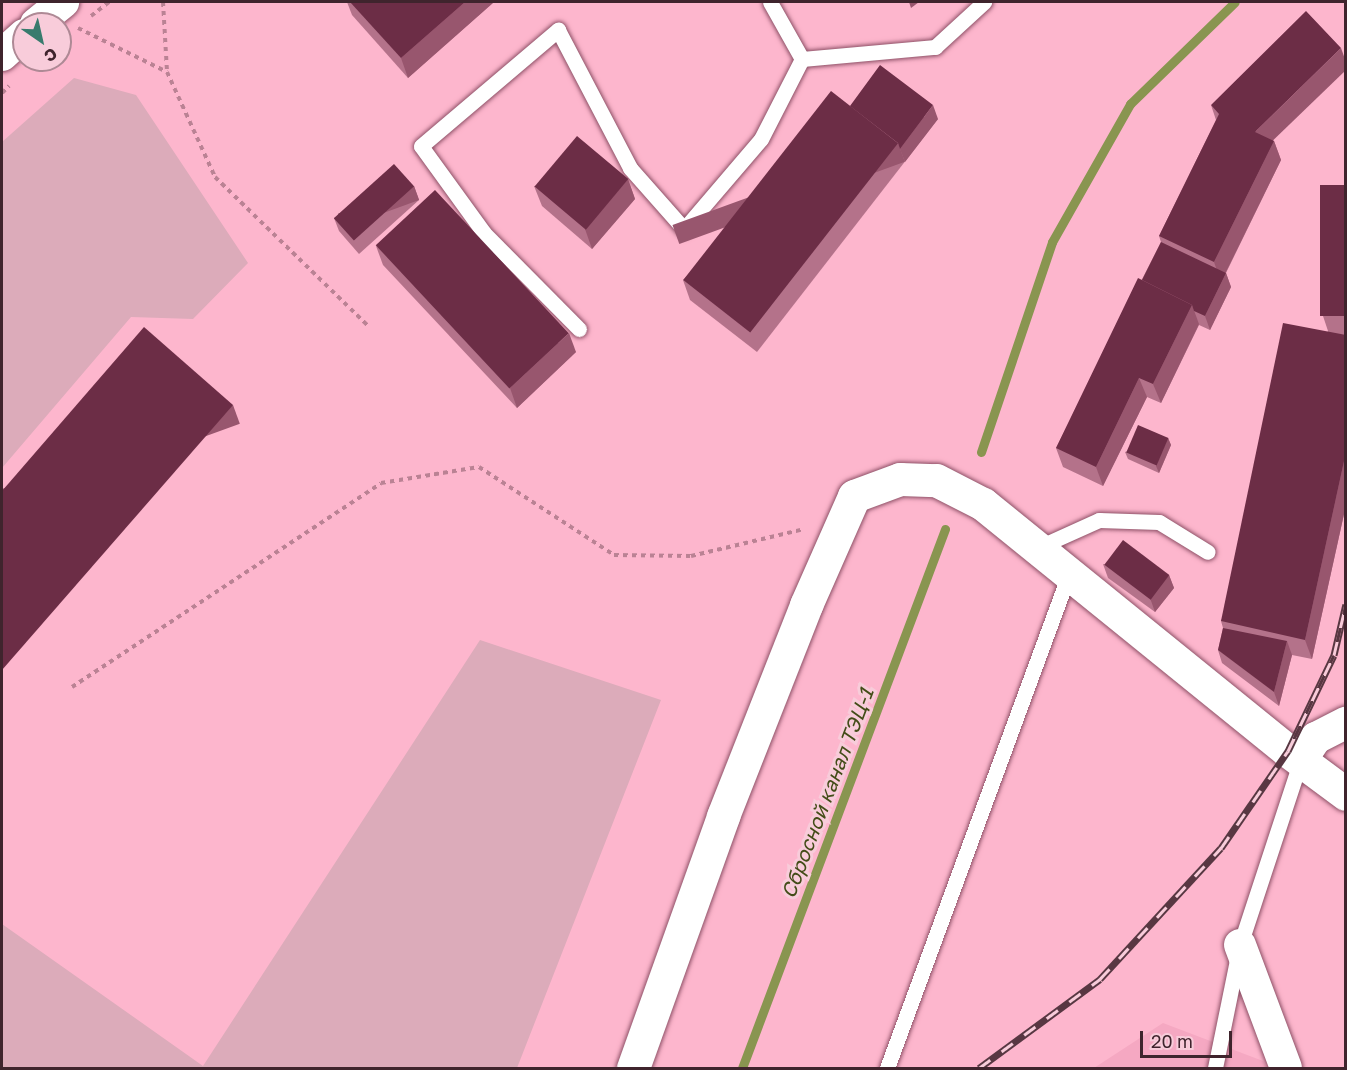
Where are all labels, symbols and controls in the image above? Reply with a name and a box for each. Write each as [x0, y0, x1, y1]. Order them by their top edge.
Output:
north arrow [12, 12, 72, 72]
text: С [41, 44, 61, 67]
water label: Сбросной канал ТЭЦ-1 [776, 685, 878, 901]
scale bar [1143, 1019, 1234, 1057]
text: 20 m [1151, 1030, 1193, 1052]

